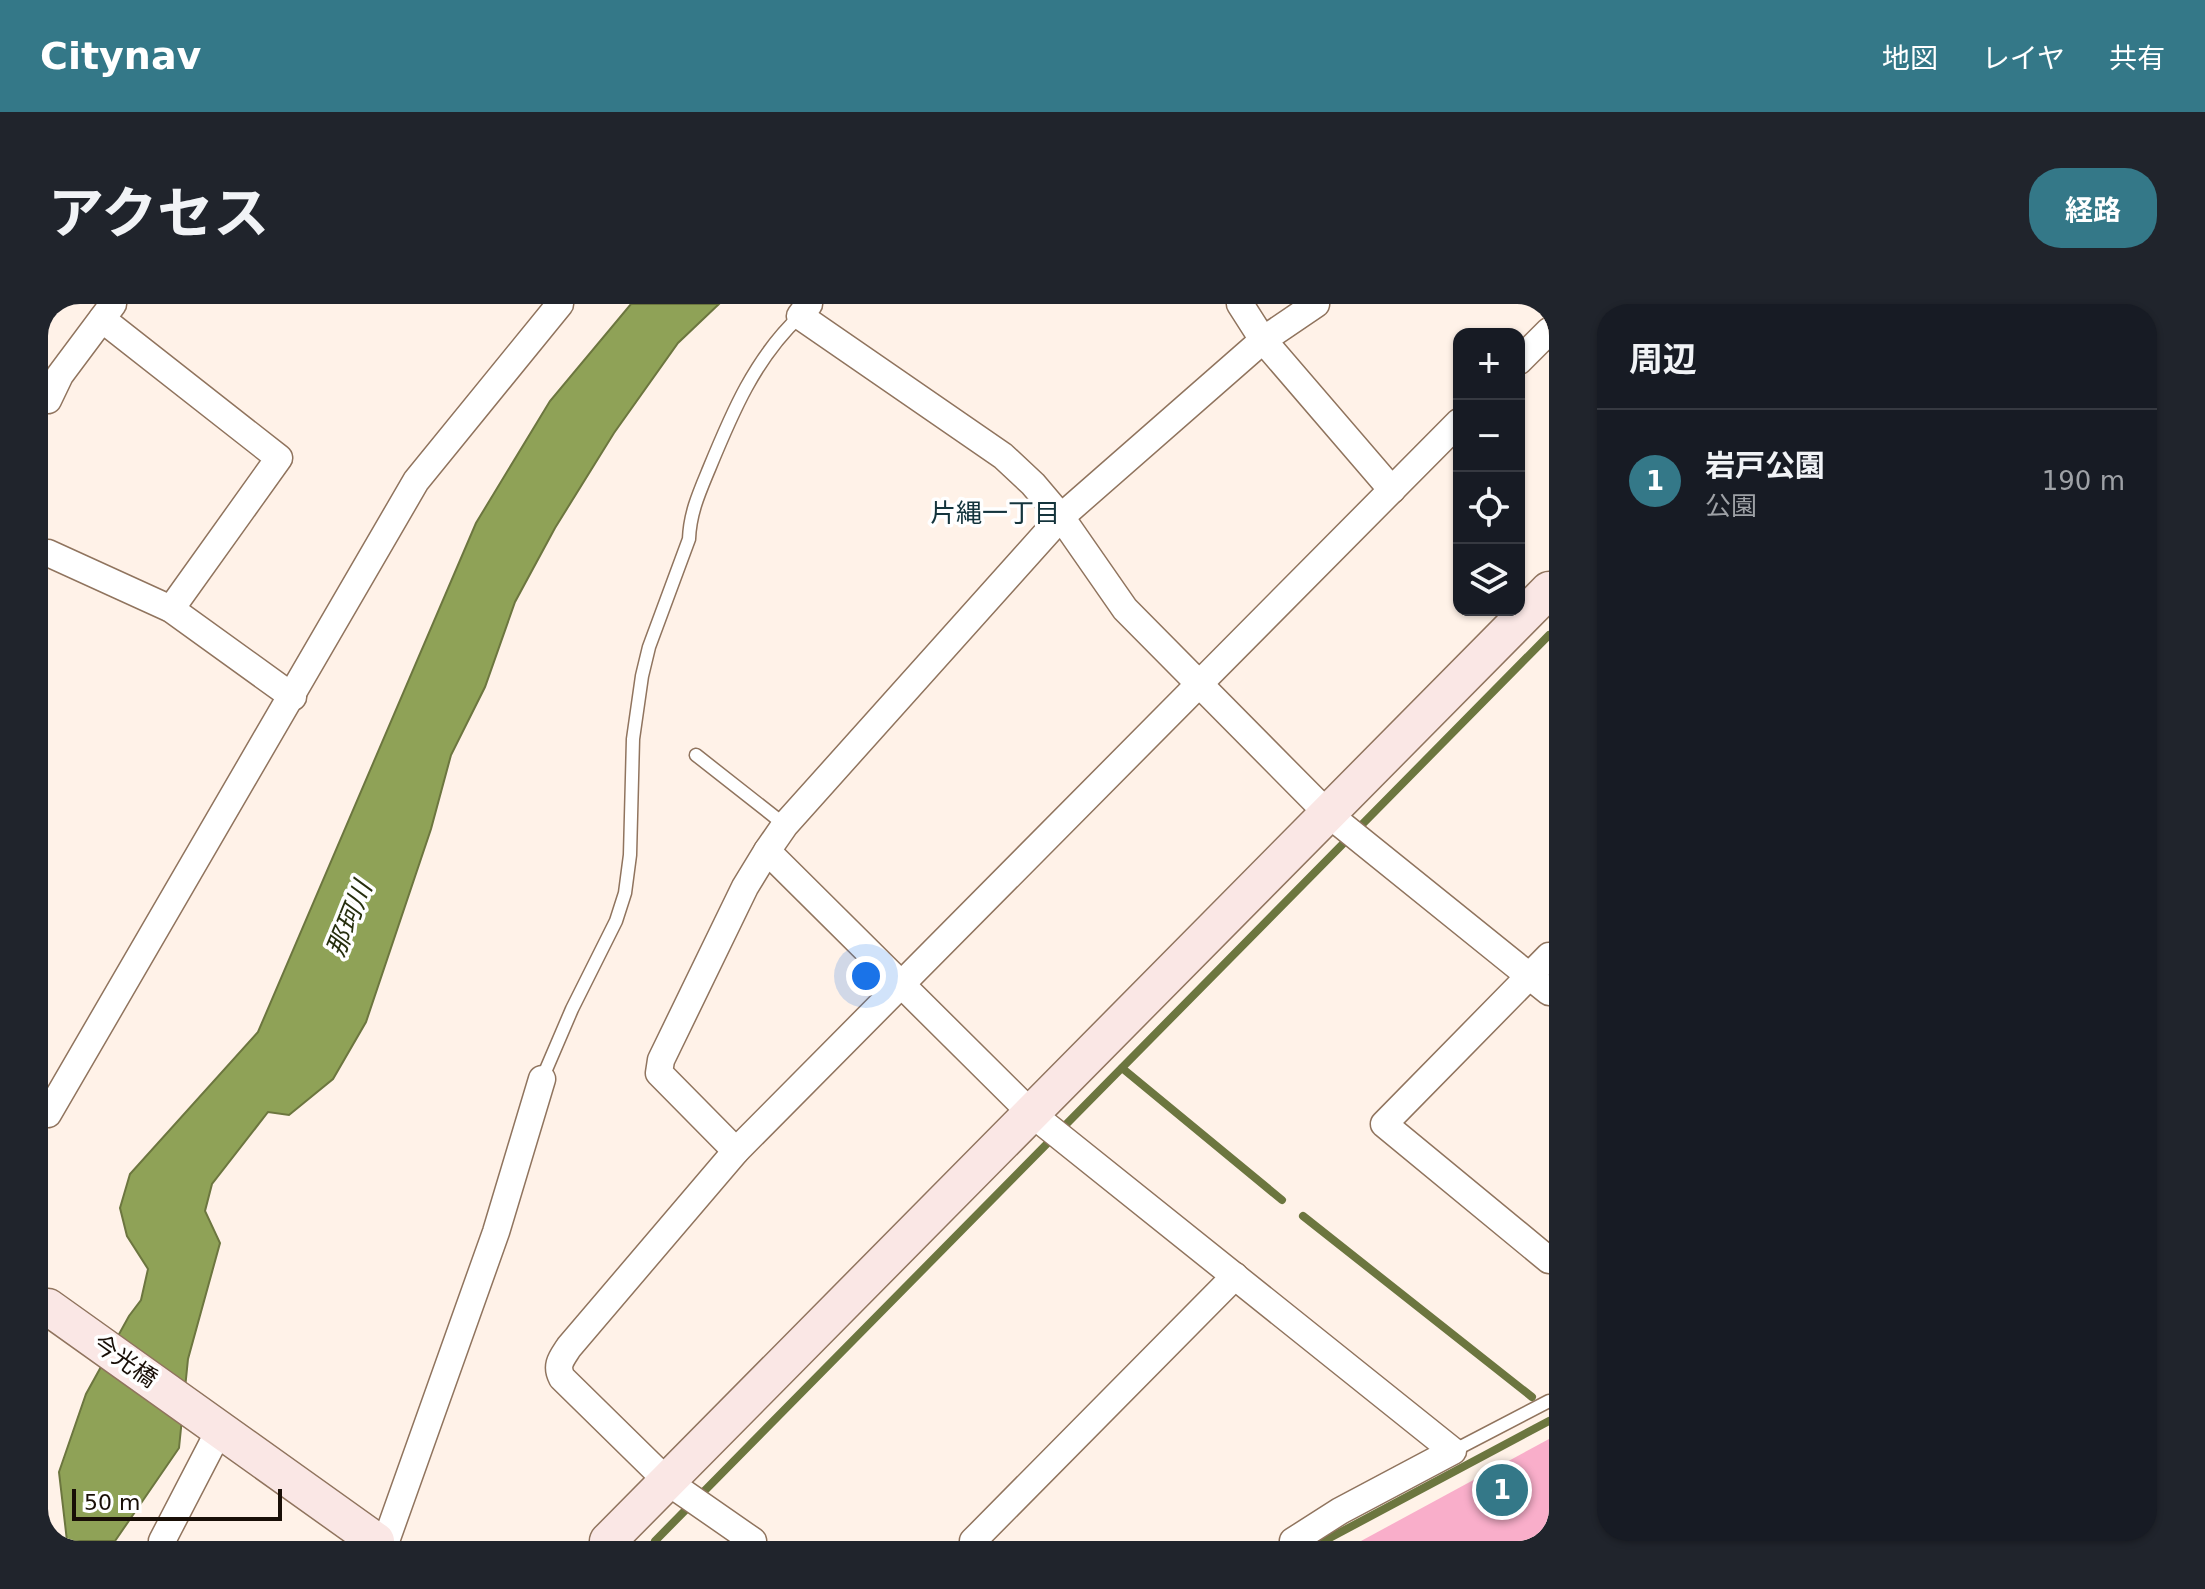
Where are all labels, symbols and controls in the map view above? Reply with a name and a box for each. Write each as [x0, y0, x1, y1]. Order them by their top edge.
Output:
text: Citynav [40, 34, 201, 78]
text: 地図 [1882, 42, 1938, 75]
text: レイヤ [1982, 42, 2065, 75]
text: 共有 [2109, 42, 2165, 75]
button: 経路 [2029, 168, 2157, 248]
text: アクセス [48, 181, 269, 246]
map controls [1453, 328, 1525, 616]
button: + [1453, 328, 1525, 400]
text: 周辺 [1629, 339, 1697, 379]
button: − [1453, 400, 1525, 472]
text: 岩戸公園 [1705, 448, 1825, 483]
text: 1 [1646, 466, 1664, 496]
text: 190 m [2042, 466, 2125, 496]
button: locate [1453, 472, 1525, 544]
text: 公園 [1705, 491, 1757, 521]
district label: 片縄一丁目 [930, 498, 1060, 528]
button: layers [1453, 544, 1525, 616]
water label: 那珂川 [320, 874, 379, 961]
your location [846, 956, 886, 996]
street label: 今光橋 [87, 1329, 163, 1393]
pin: 1 [1476, 1460, 1528, 1520]
scale bar [72, 1485, 282, 1521]
text: 50 m [84, 1490, 140, 1515]

